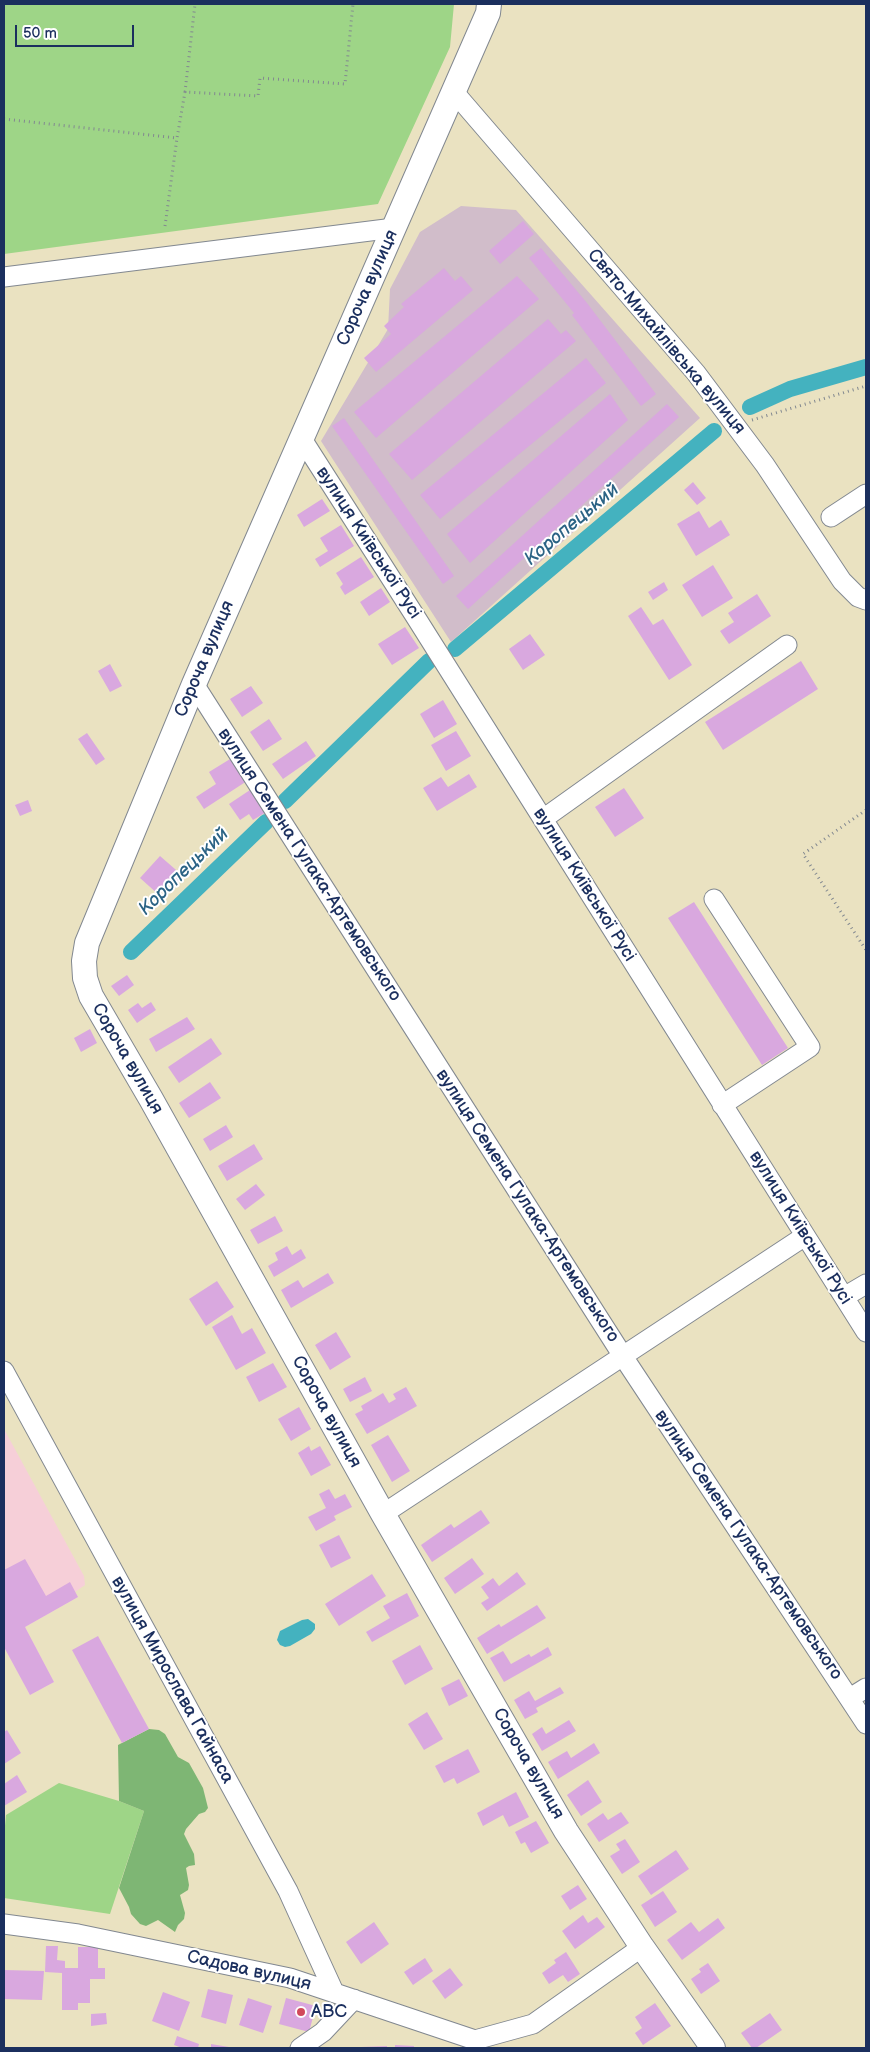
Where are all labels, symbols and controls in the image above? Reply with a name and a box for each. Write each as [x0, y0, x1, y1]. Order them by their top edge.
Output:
scale bar [18, 15, 136, 47]
text: 50 m [23, 24, 57, 43]
street label: Сороча вулиця [333, 227, 403, 349]
street label: Свято-Михайлівська вулиця [582, 245, 750, 439]
street label: вулиця Київської Русі [311, 463, 425, 623]
water label: Коропецький [520, 479, 624, 571]
street label: Сороча вулиця [171, 597, 239, 721]
street label: вулиця Семена Гулака-Артемовського [213, 725, 405, 1005]
street label: вулиця Київської Русі [528, 804, 640, 966]
water label: Коропецький [134, 823, 234, 921]
street label: Сороча вулиця [87, 1000, 167, 1118]
street label: вулиця Семена Гулака-Артемовського [431, 1066, 623, 1346]
street label: вулиця Київської Русі [744, 1147, 856, 1309]
street label: Сороча вулиця [286, 1352, 366, 1472]
street label: вулиця Семена Гулака-Артемовського [649, 1406, 847, 1684]
street label: вулиця Мирослава Гайнаса [106, 1573, 238, 1787]
street label: Сороча вулиця [488, 1705, 568, 1823]
street label: Садова вулиця [185, 1946, 313, 1996]
place label: ABC [311, 2001, 347, 2023]
marker: ABC [295, 2006, 307, 2018]

